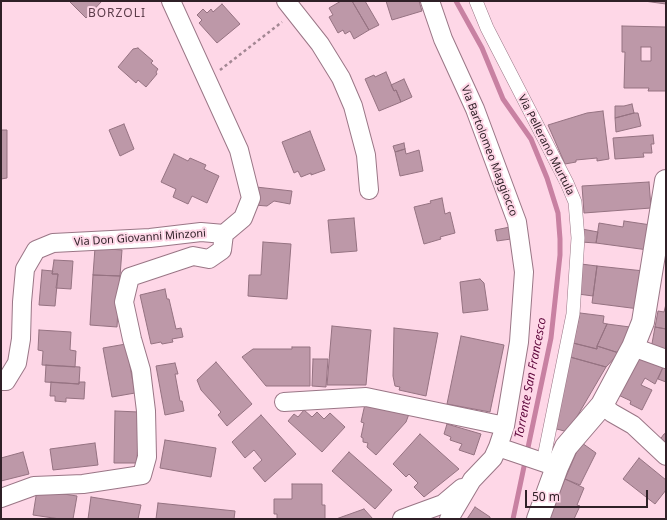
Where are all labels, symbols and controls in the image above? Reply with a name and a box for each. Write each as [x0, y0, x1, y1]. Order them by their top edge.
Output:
district label: BORZOLI [88, 7, 146, 21]
street label: Via Bartolomeo Maggiocco [458, 84, 520, 218]
street label: Via Pellerano Murtula [515, 93, 577, 197]
street label: Via Don Giovanni Minzoni [74, 227, 206, 249]
water label: Torrente San Francesco [512, 316, 550, 440]
scale bar [527, 482, 650, 508]
text: 50 m [532, 488, 560, 505]

